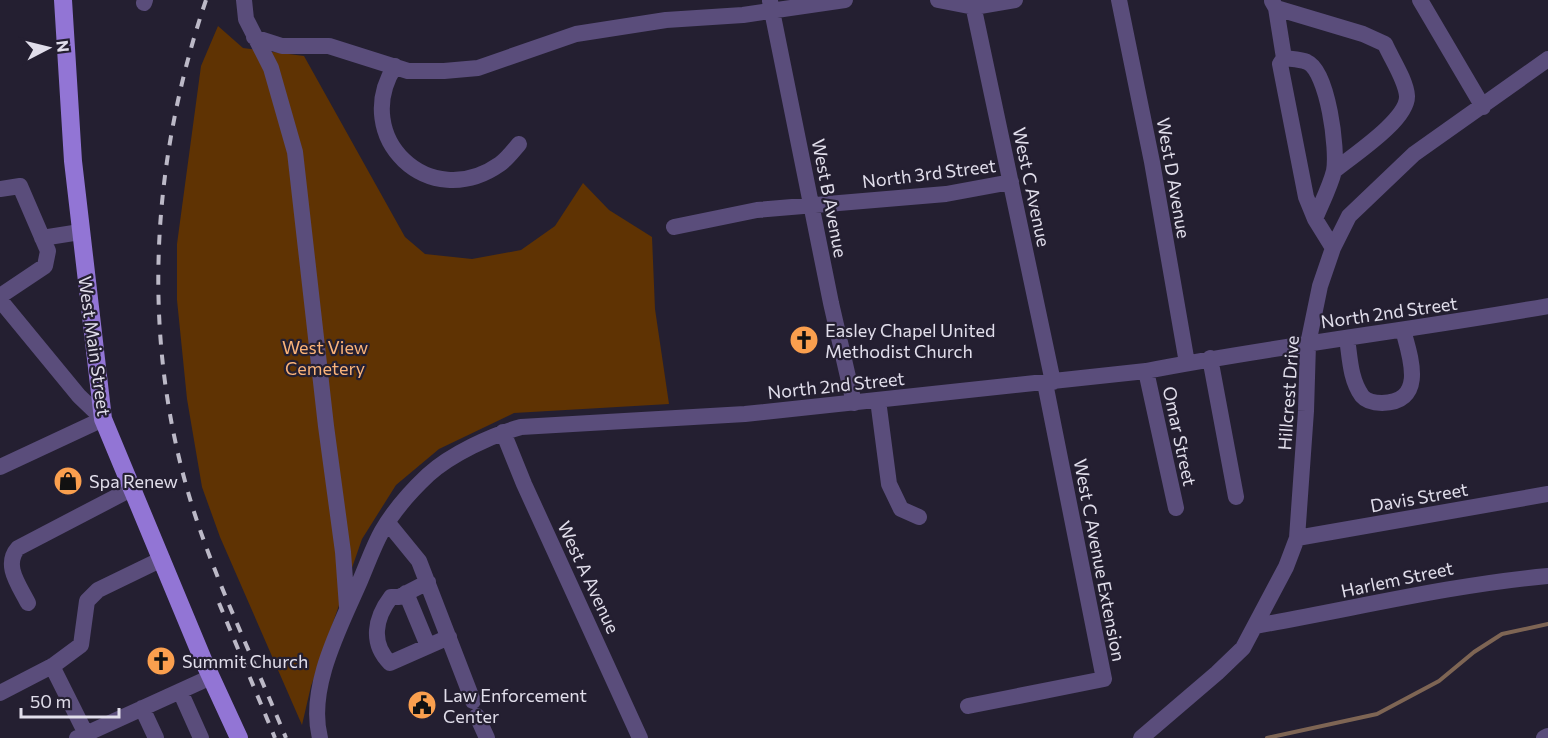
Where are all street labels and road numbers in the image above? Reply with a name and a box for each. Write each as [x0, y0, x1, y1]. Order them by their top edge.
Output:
street label: West D Avenue [1153, 116, 1195, 240]
street label: West C Avenue [1009, 125, 1055, 249]
street label: West B Avenue [808, 137, 852, 259]
street label: North 3rd Street [861, 154, 997, 192]
street label: West Main Street [74, 275, 116, 417]
street label: North 2nd Street [1319, 292, 1459, 332]
street label: Hillcrest Drive [1273, 335, 1303, 451]
street label: North 2nd Street [766, 367, 906, 403]
street label: Omar Street [1159, 384, 1201, 488]
street label: West C Avenue Extension [1070, 457, 1130, 663]
street label: Davis Street [1368, 478, 1470, 516]
street label: West A Avenue [553, 517, 625, 637]
street label: Harlem Street [1339, 556, 1455, 602]

